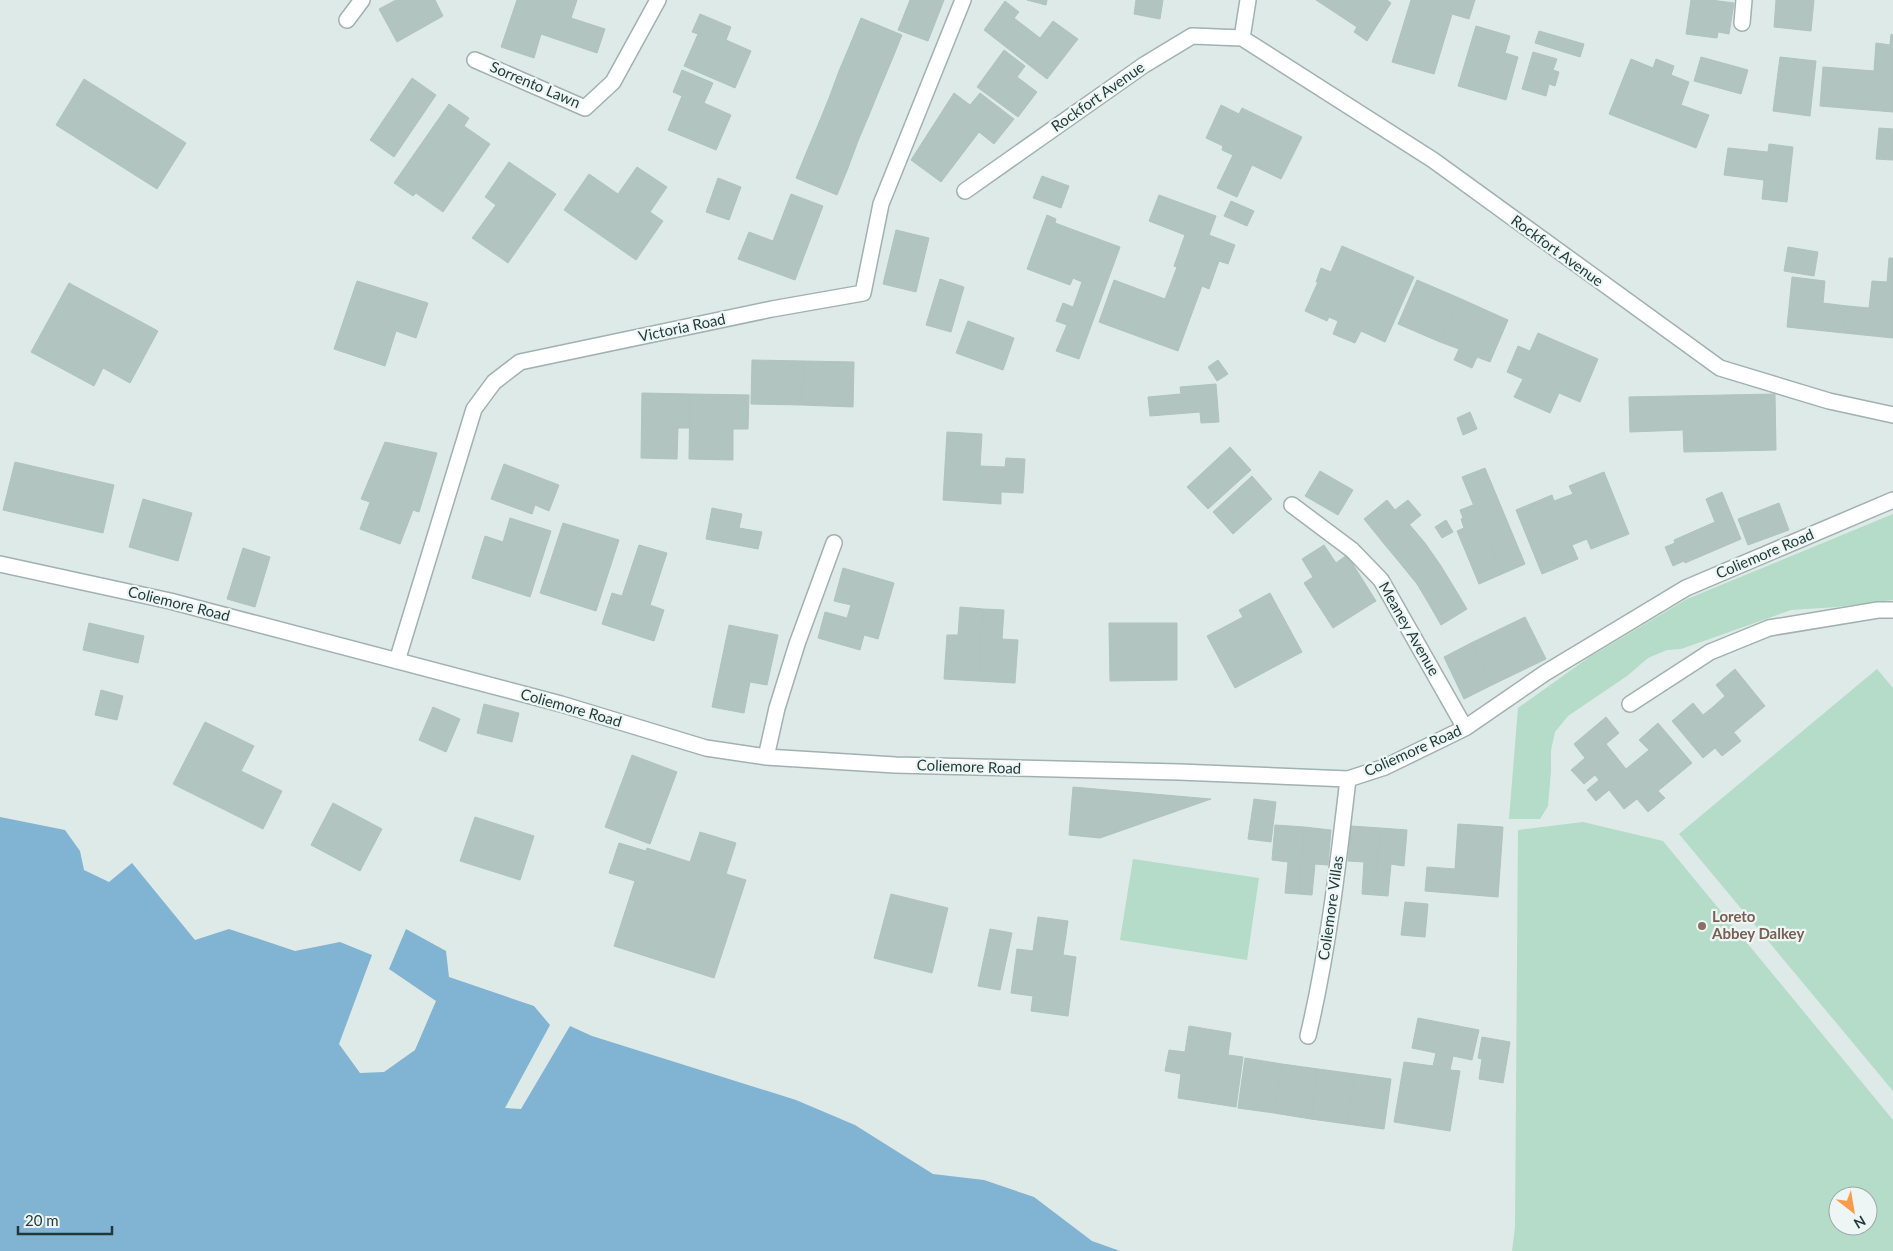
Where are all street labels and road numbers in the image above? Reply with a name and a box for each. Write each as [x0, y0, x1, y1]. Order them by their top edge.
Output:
street label: Sorrento Lawn [488, 57, 583, 111]
street label: Rockfort Avenue [1047, 57, 1148, 135]
street label: Rockfort Avenue [1508, 211, 1607, 290]
street label: Victoria Road [637, 309, 727, 345]
street label: Coliemore Road [1713, 524, 1816, 582]
street label: Meaney Avenue [1376, 578, 1444, 679]
street label: Coliemore Road [126, 582, 232, 624]
street label: Coliemore Road [519, 684, 624, 730]
street label: Coliemore Road [1361, 721, 1464, 780]
street label: Coliemore Road [917, 755, 1022, 777]
street label: Coliemore Villas [1314, 854, 1346, 961]

